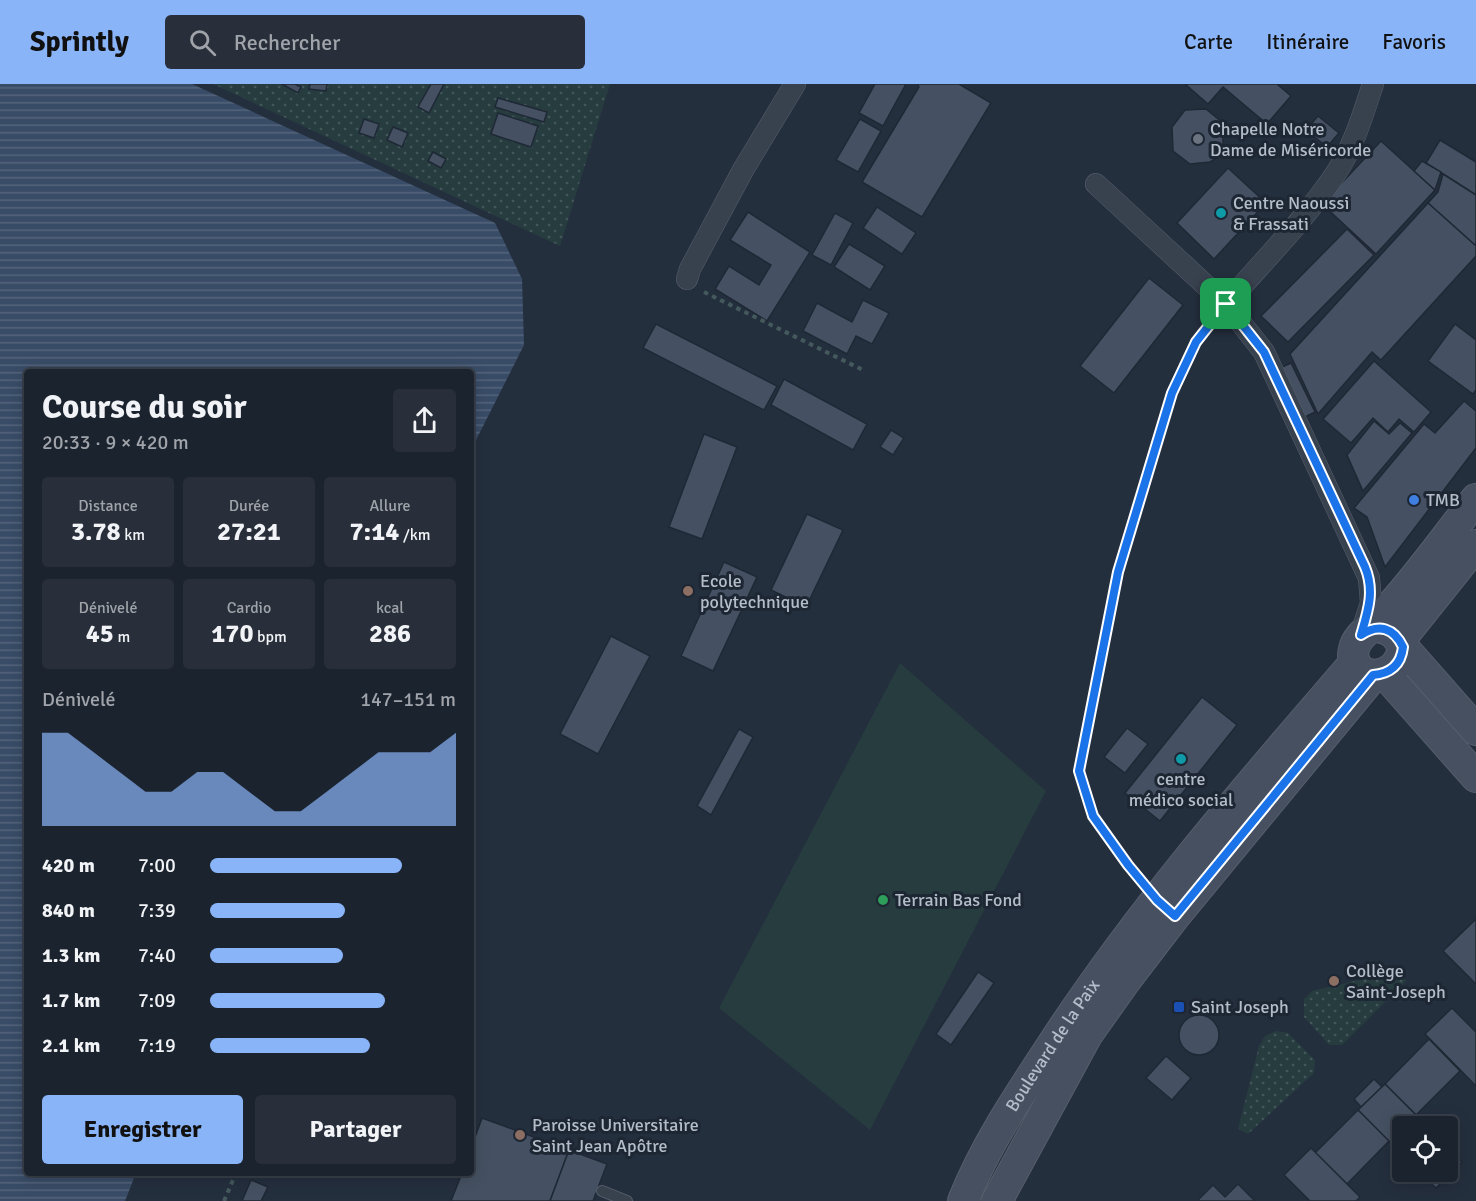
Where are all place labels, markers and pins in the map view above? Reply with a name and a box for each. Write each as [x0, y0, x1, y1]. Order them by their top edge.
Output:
place label: Chapelle Notre Dame de Miséricorde [1210, 118, 1371, 161]
marker: Chapelle Notre Dame de Miséricorde [1191, 132, 1205, 146]
place label: Centre Naoussi & Frassati [1233, 192, 1349, 235]
marker: Centre Naoussi & Frassati [1214, 206, 1228, 220]
pin [1200, 278, 1251, 329]
place label: TMB [1426, 489, 1460, 511]
marker: TMB [1407, 493, 1421, 507]
place label: Ecole polytechnique [700, 570, 809, 613]
marker: Ecole polytechnique [681, 584, 695, 598]
marker: centre médico social [1174, 752, 1188, 766]
place label: centre médico social [1129, 768, 1233, 811]
place label: Terrain Bas Fond [895, 889, 1022, 911]
marker: Terrain Bas Fond [876, 893, 890, 907]
place label: Collège Saint-Joseph [1346, 960, 1446, 1003]
marker: Collège Saint-Joseph [1327, 974, 1341, 988]
place label: Saint Joseph [1191, 996, 1289, 1018]
marker: Saint Joseph [1172, 1000, 1186, 1014]
place label: Paroisse Universitaire Saint Jean Apôtre [532, 1114, 699, 1157]
marker: Paroisse Universitaire Saint Jean Apôtre [513, 1128, 527, 1142]

